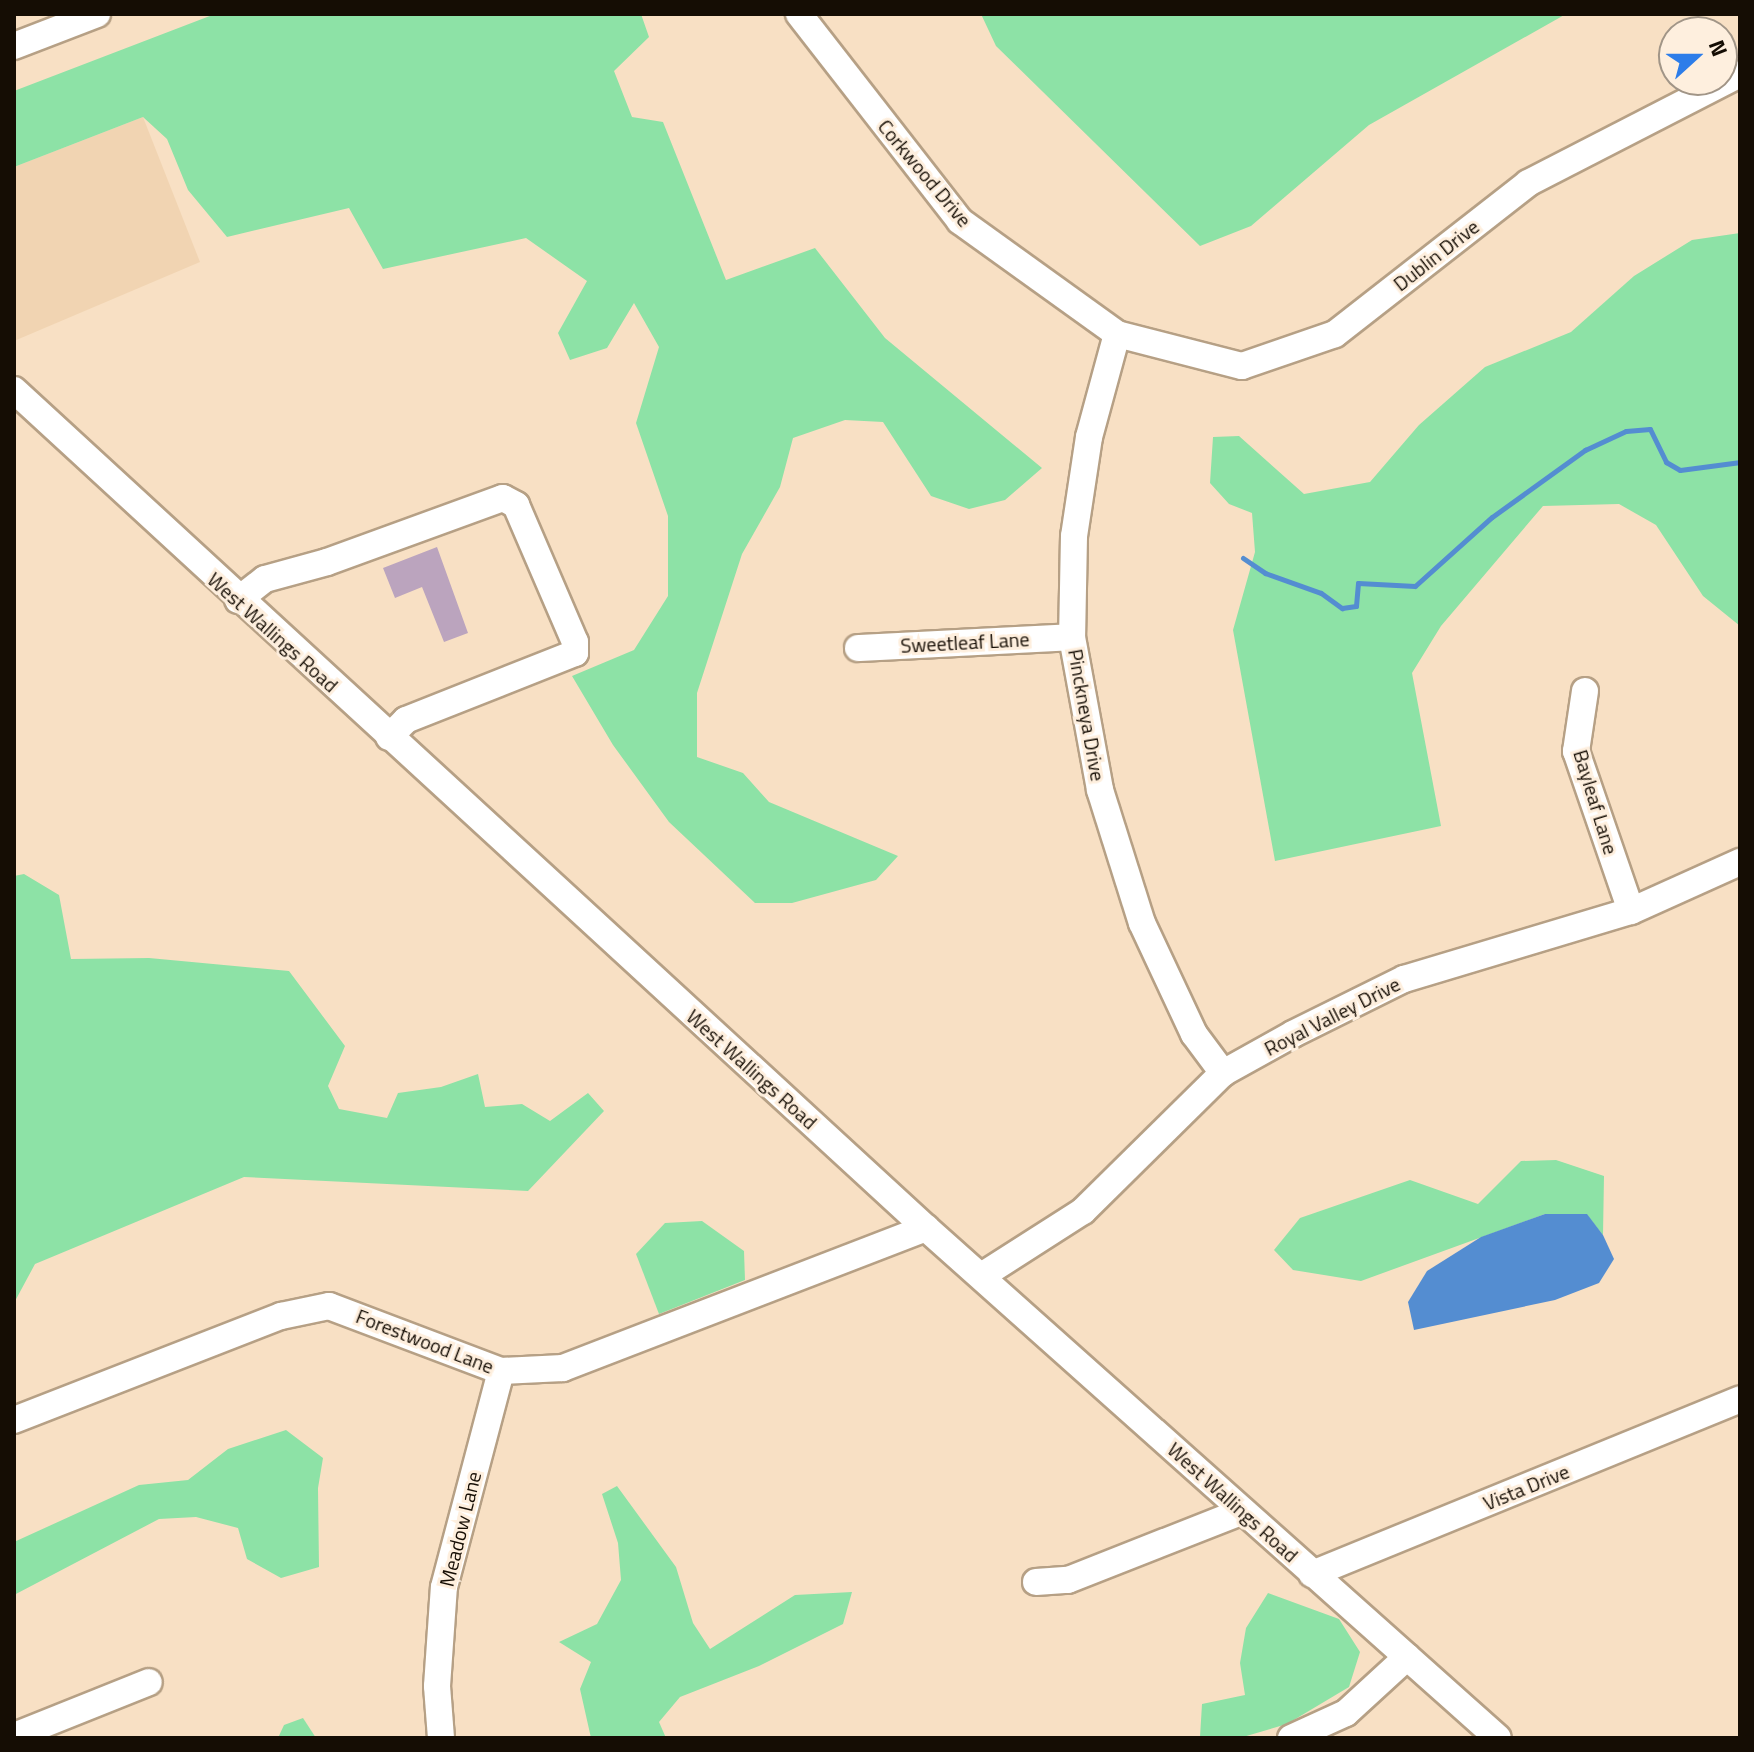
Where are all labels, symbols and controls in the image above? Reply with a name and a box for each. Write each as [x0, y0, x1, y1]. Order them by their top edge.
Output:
north arrow [1658, 16, 1738, 96]
text: N [1700, 35, 1737, 61]
street label: Corkwood Drive [873, 114, 977, 232]
street label: Dublin Drive [1388, 214, 1484, 296]
street label: West Wallings Road [203, 567, 343, 697]
street label: Sweetleaf Lane [900, 627, 1030, 657]
street label: Pinckneya Drive [1064, 647, 1110, 783]
street label: Bayleaf Lane [1569, 747, 1623, 857]
street label: Royal Valley Drive [1260, 971, 1404, 1061]
street label: West Wallings Road [682, 1004, 822, 1134]
street label: Forestwood Lane [353, 1304, 497, 1378]
street label: West Wallings Road [1163, 1437, 1303, 1567]
street label: Vista Drive [1480, 1459, 1572, 1515]
street label: Meadow Lane [434, 1469, 486, 1589]

